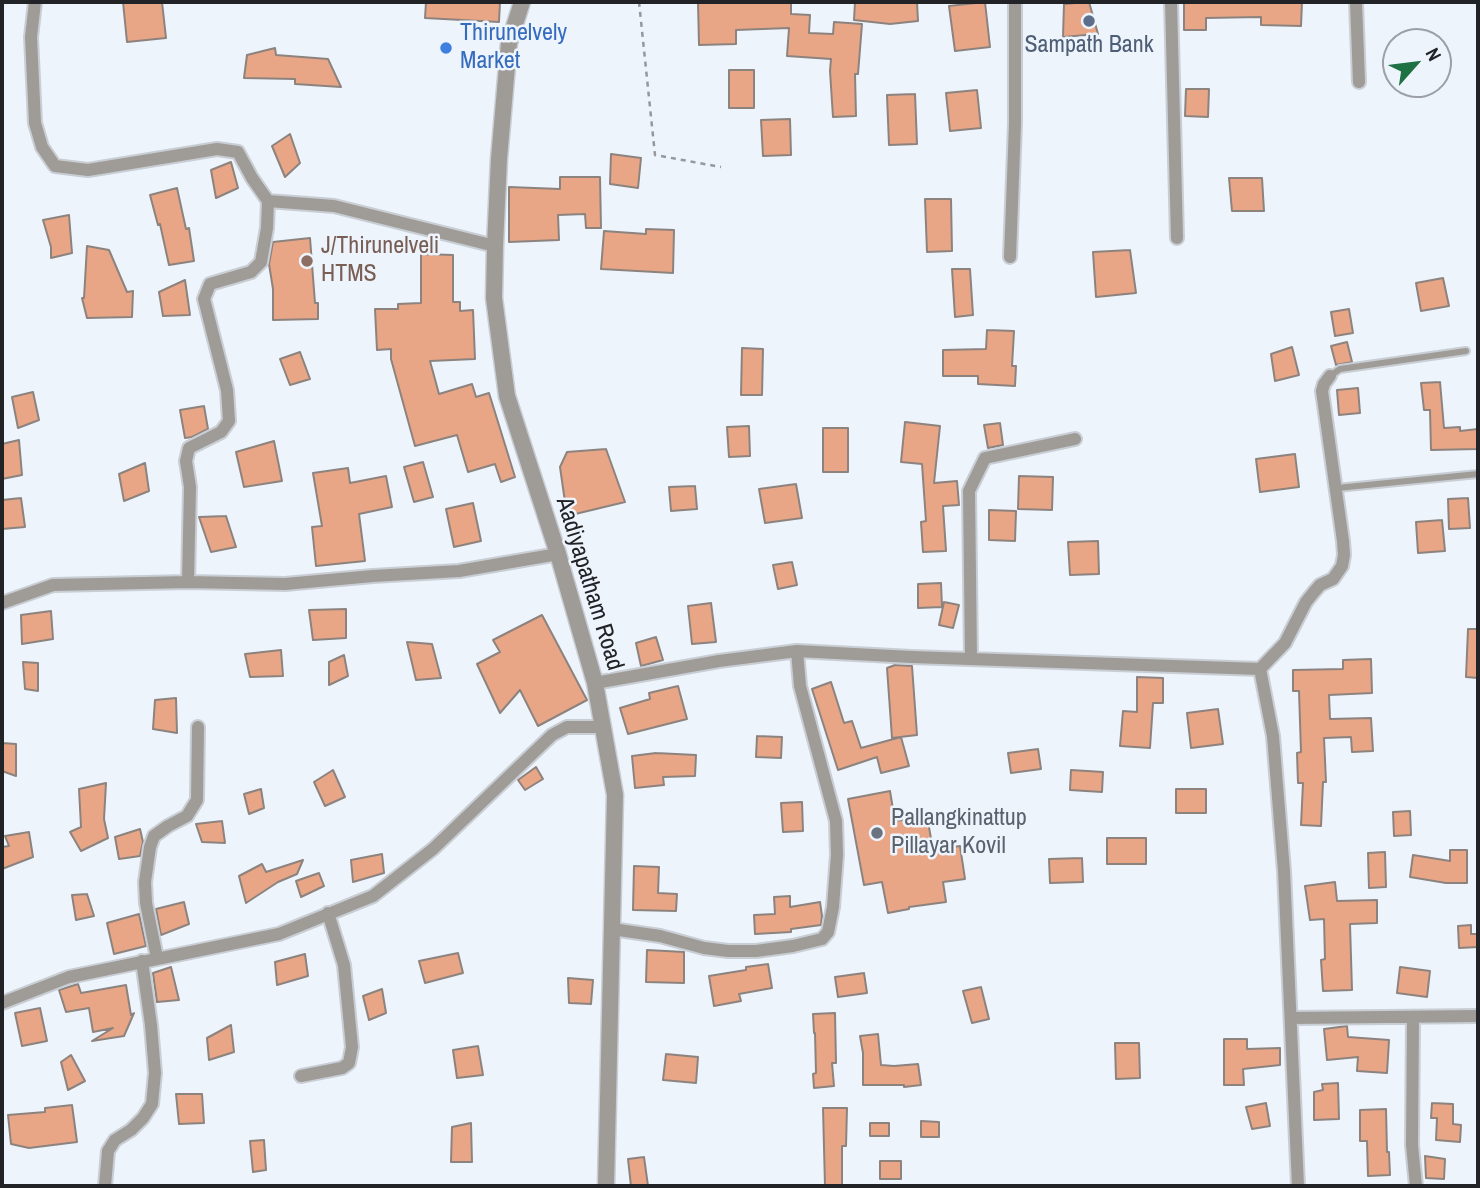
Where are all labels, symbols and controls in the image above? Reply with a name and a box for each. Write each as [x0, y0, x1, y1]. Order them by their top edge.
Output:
marker: Sampath Bank [1081, 13, 1097, 29]
place label: Thirunelvely Market [460, 20, 567, 76]
north arrow [1382, 28, 1452, 98]
place label: Sampath Bank [1024, 32, 1154, 60]
marker: Thirunelvely Market [438, 40, 454, 56]
text: N [1420, 43, 1448, 65]
place label: J/Thirunelveli HTMS [321, 233, 439, 289]
marker: J/Thirunelveli HTMS [299, 253, 315, 269]
street label: Aadiyapatham Road [549, 494, 629, 674]
place label: Pallangkinattup Pillayar Kovil [891, 805, 1027, 861]
marker: Pallangkinattup Pillayar Kovil [869, 825, 885, 841]

